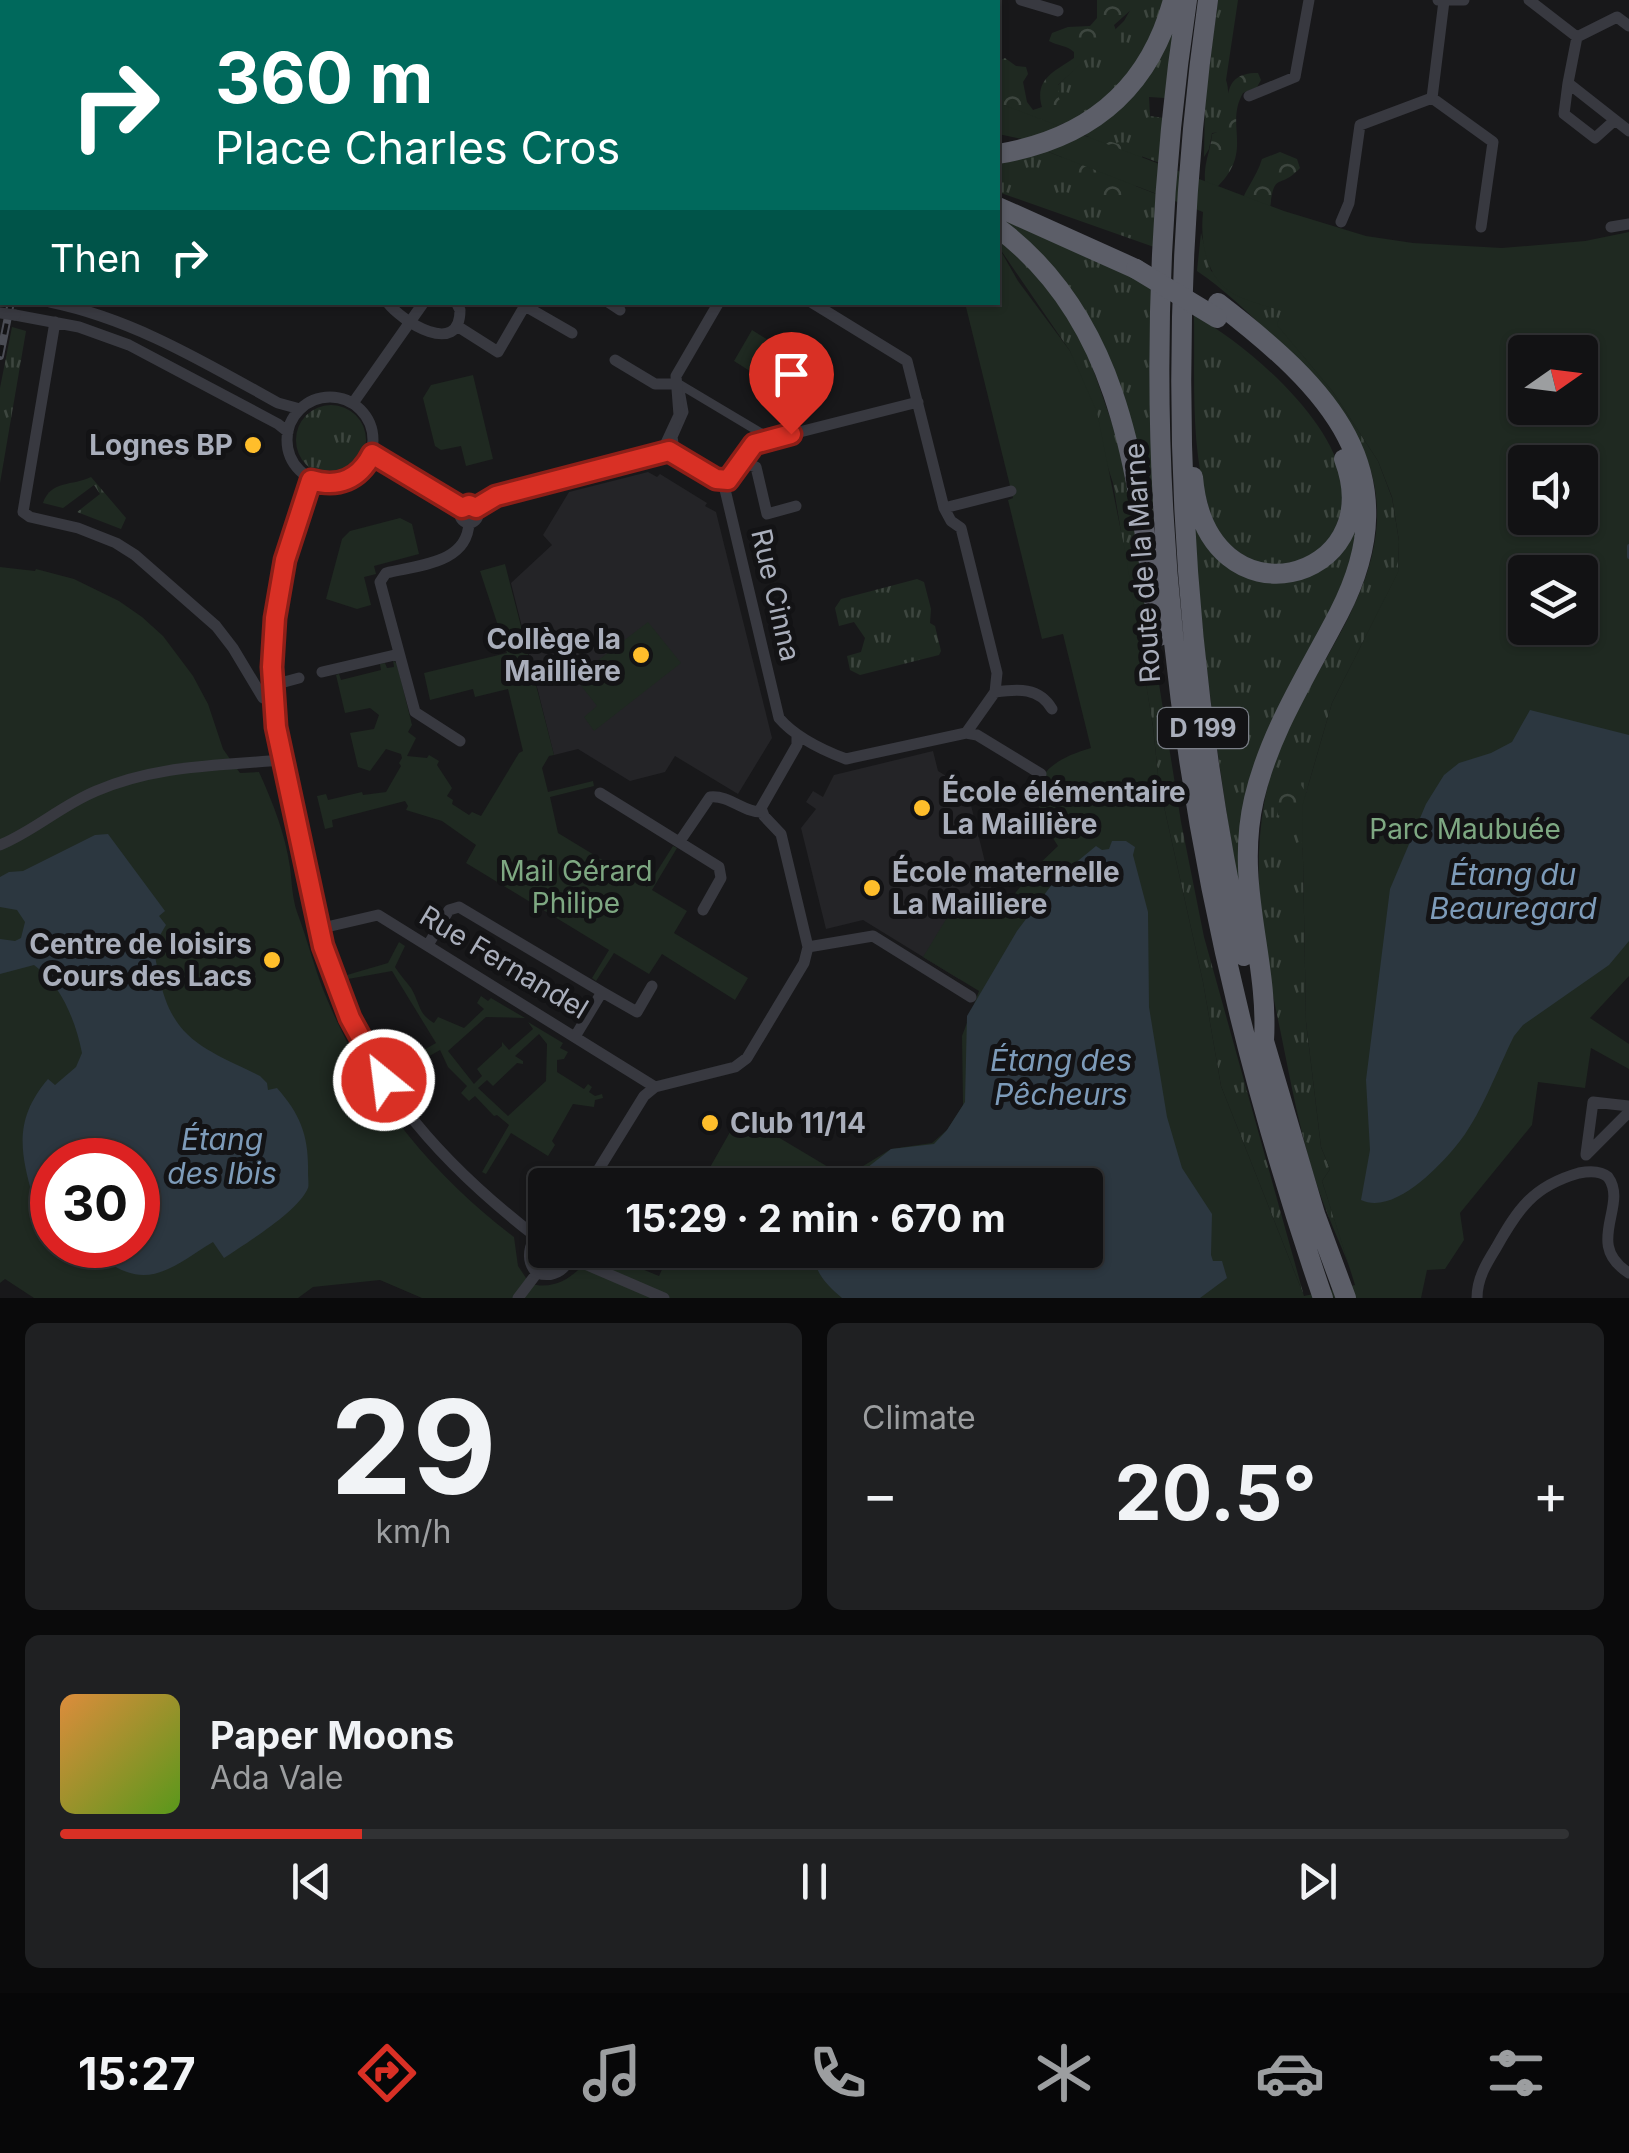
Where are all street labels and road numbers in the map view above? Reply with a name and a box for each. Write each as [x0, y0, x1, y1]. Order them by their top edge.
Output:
street label: Route de la Marne [1117, 442, 1167, 684]
street label: Rue Cinna [744, 525, 808, 665]
road number: D 199 [1158, 708, 1248, 748]
street label: Rue Fernandel [414, 898, 594, 1026]

